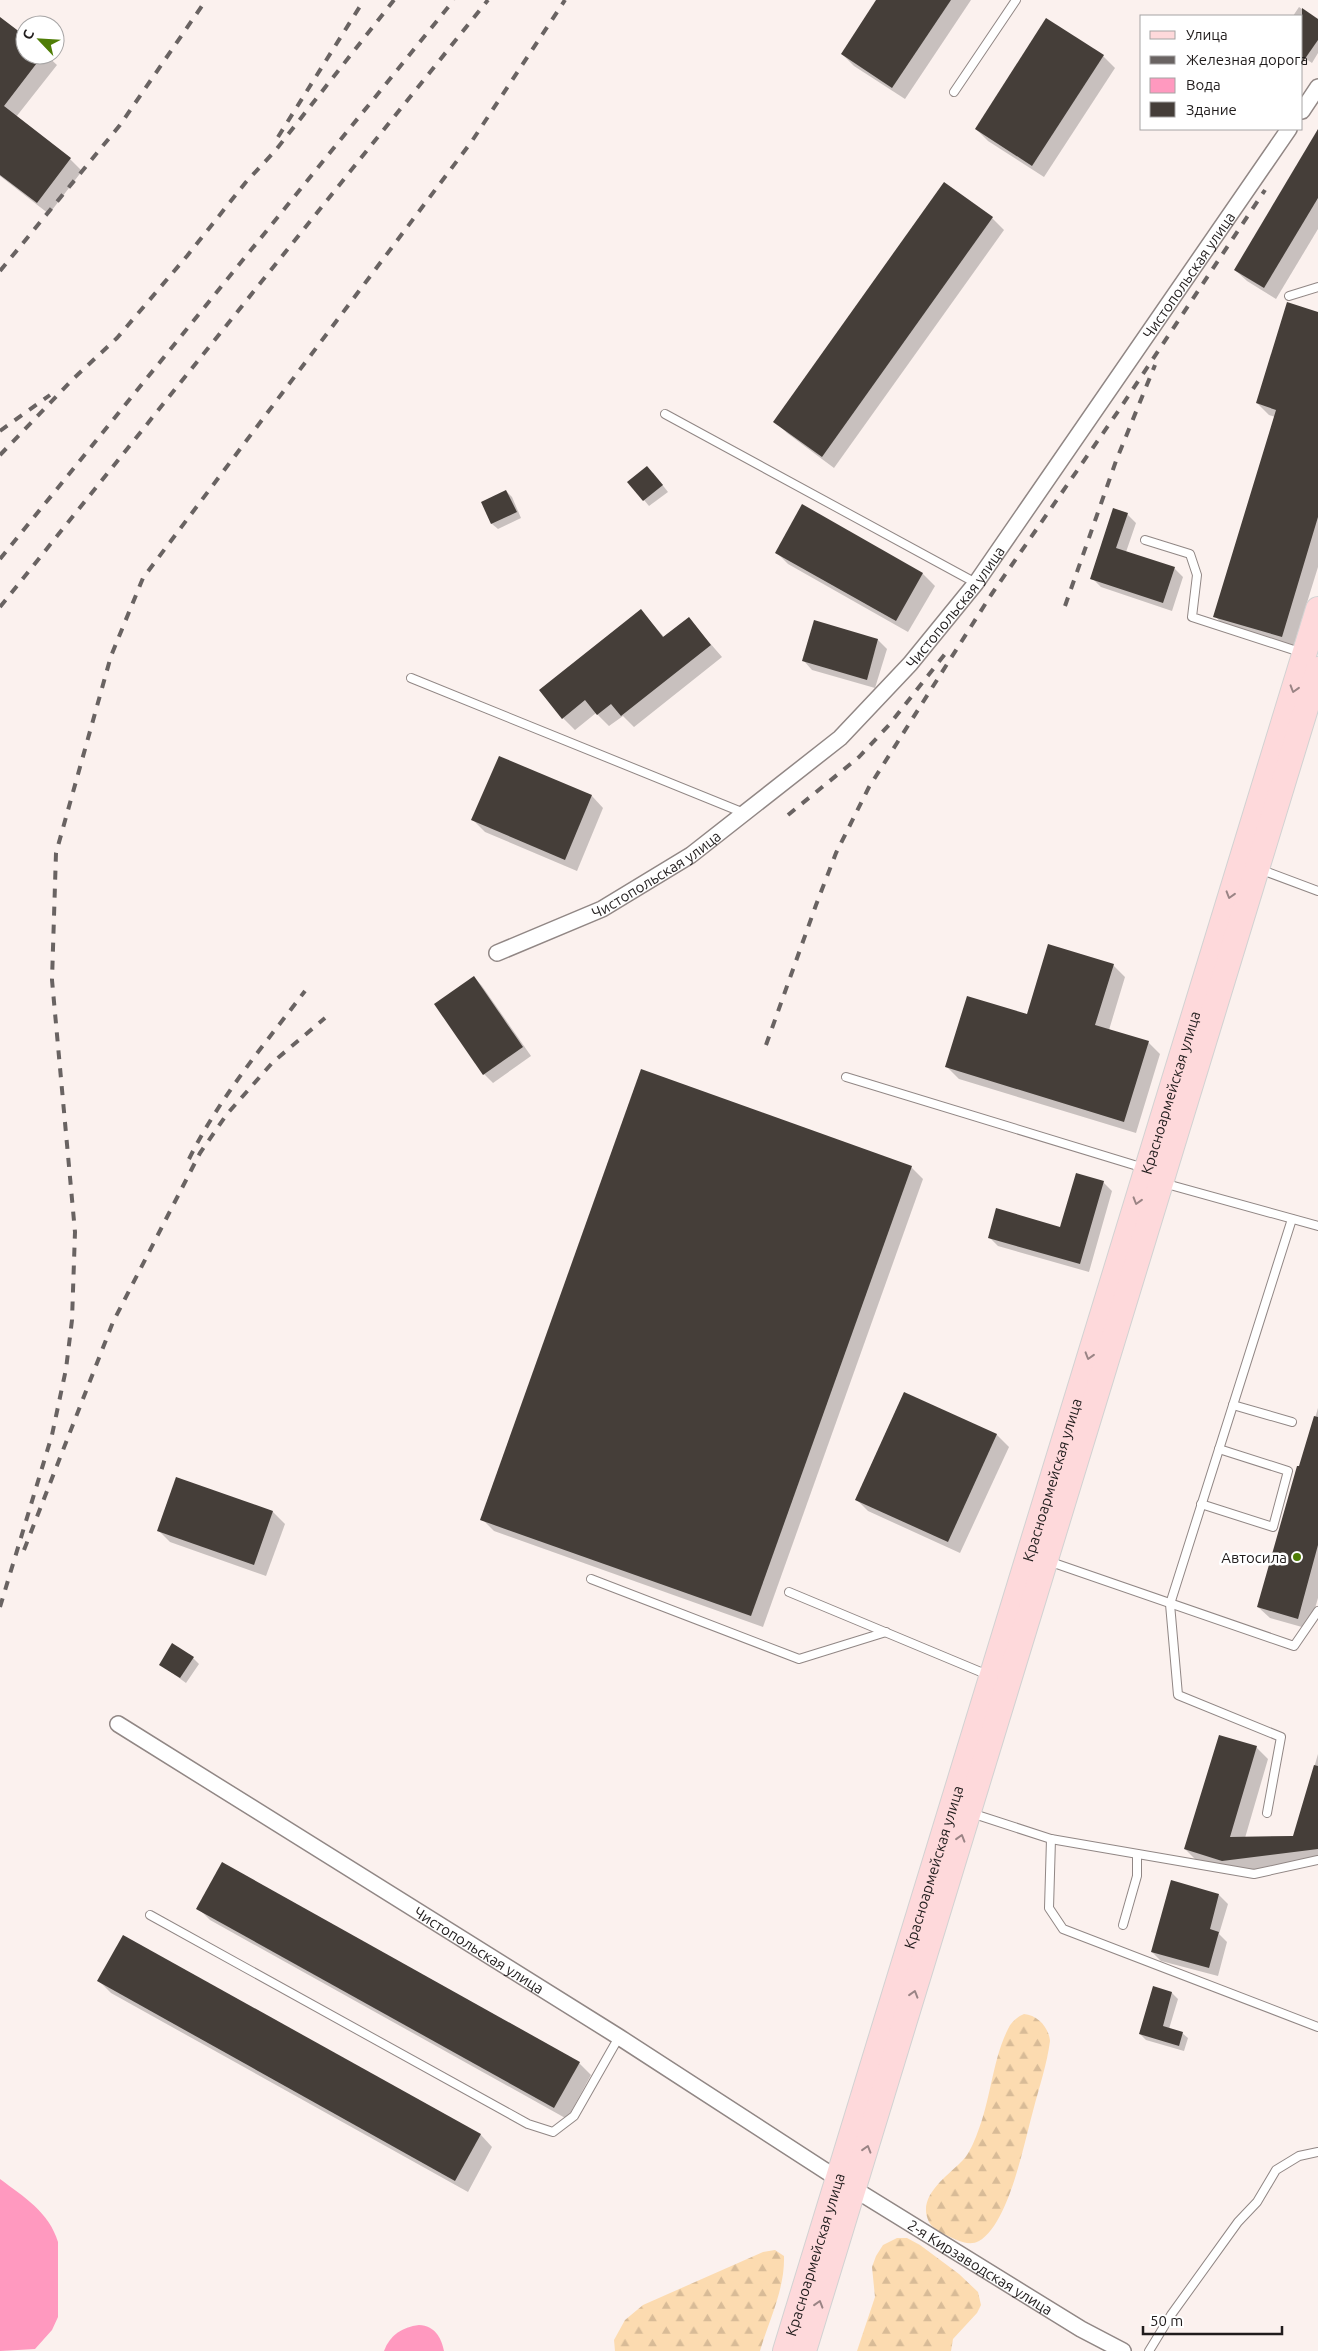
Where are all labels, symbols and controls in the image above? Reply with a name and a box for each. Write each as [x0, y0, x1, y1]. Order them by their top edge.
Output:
north arrow [15, 15, 65, 65]
legend [1140, 15, 1303, 130]
text: Улица [1186, 26, 1228, 43]
text: С [19, 27, 37, 42]
text: Железная дорога [1186, 51, 1308, 68]
text: Вода [1186, 76, 1221, 93]
text: Здание [1186, 101, 1237, 118]
street label: Чистопольская улица [1139, 208, 1238, 341]
street label: Чистопольская улица [902, 543, 1007, 671]
one-way arrow [1289, 685, 1299, 693]
street label: Чистопольская улица [589, 827, 724, 921]
one-way arrow [1226, 890, 1236, 898]
street label: Красноармейская улица [1137, 1009, 1203, 1176]
one-way arrow [1132, 1196, 1142, 1204]
one-way arrow [1085, 1351, 1095, 1360]
street label: Красноармейская улица [1019, 1396, 1085, 1564]
place label: Автосила [1221, 1549, 1287, 1566]
marker: Автосила [1291, 1551, 1303, 1563]
street label: Красноармейская улица [900, 1783, 966, 1951]
one-way arrow [956, 1835, 966, 1843]
street label: Чистопольская улица [411, 1903, 547, 1997]
one-way arrow [909, 1990, 919, 1998]
one-way arrow [861, 2145, 871, 2154]
street label: Красноармейская улица [782, 2171, 848, 2338]
street label: 2-я Кирзаводская улица [905, 2216, 1056, 2318]
one-way arrow [813, 2301, 823, 2309]
scale bar [1143, 2304, 1282, 2336]
text: 50 m [1150, 2312, 1183, 2329]

